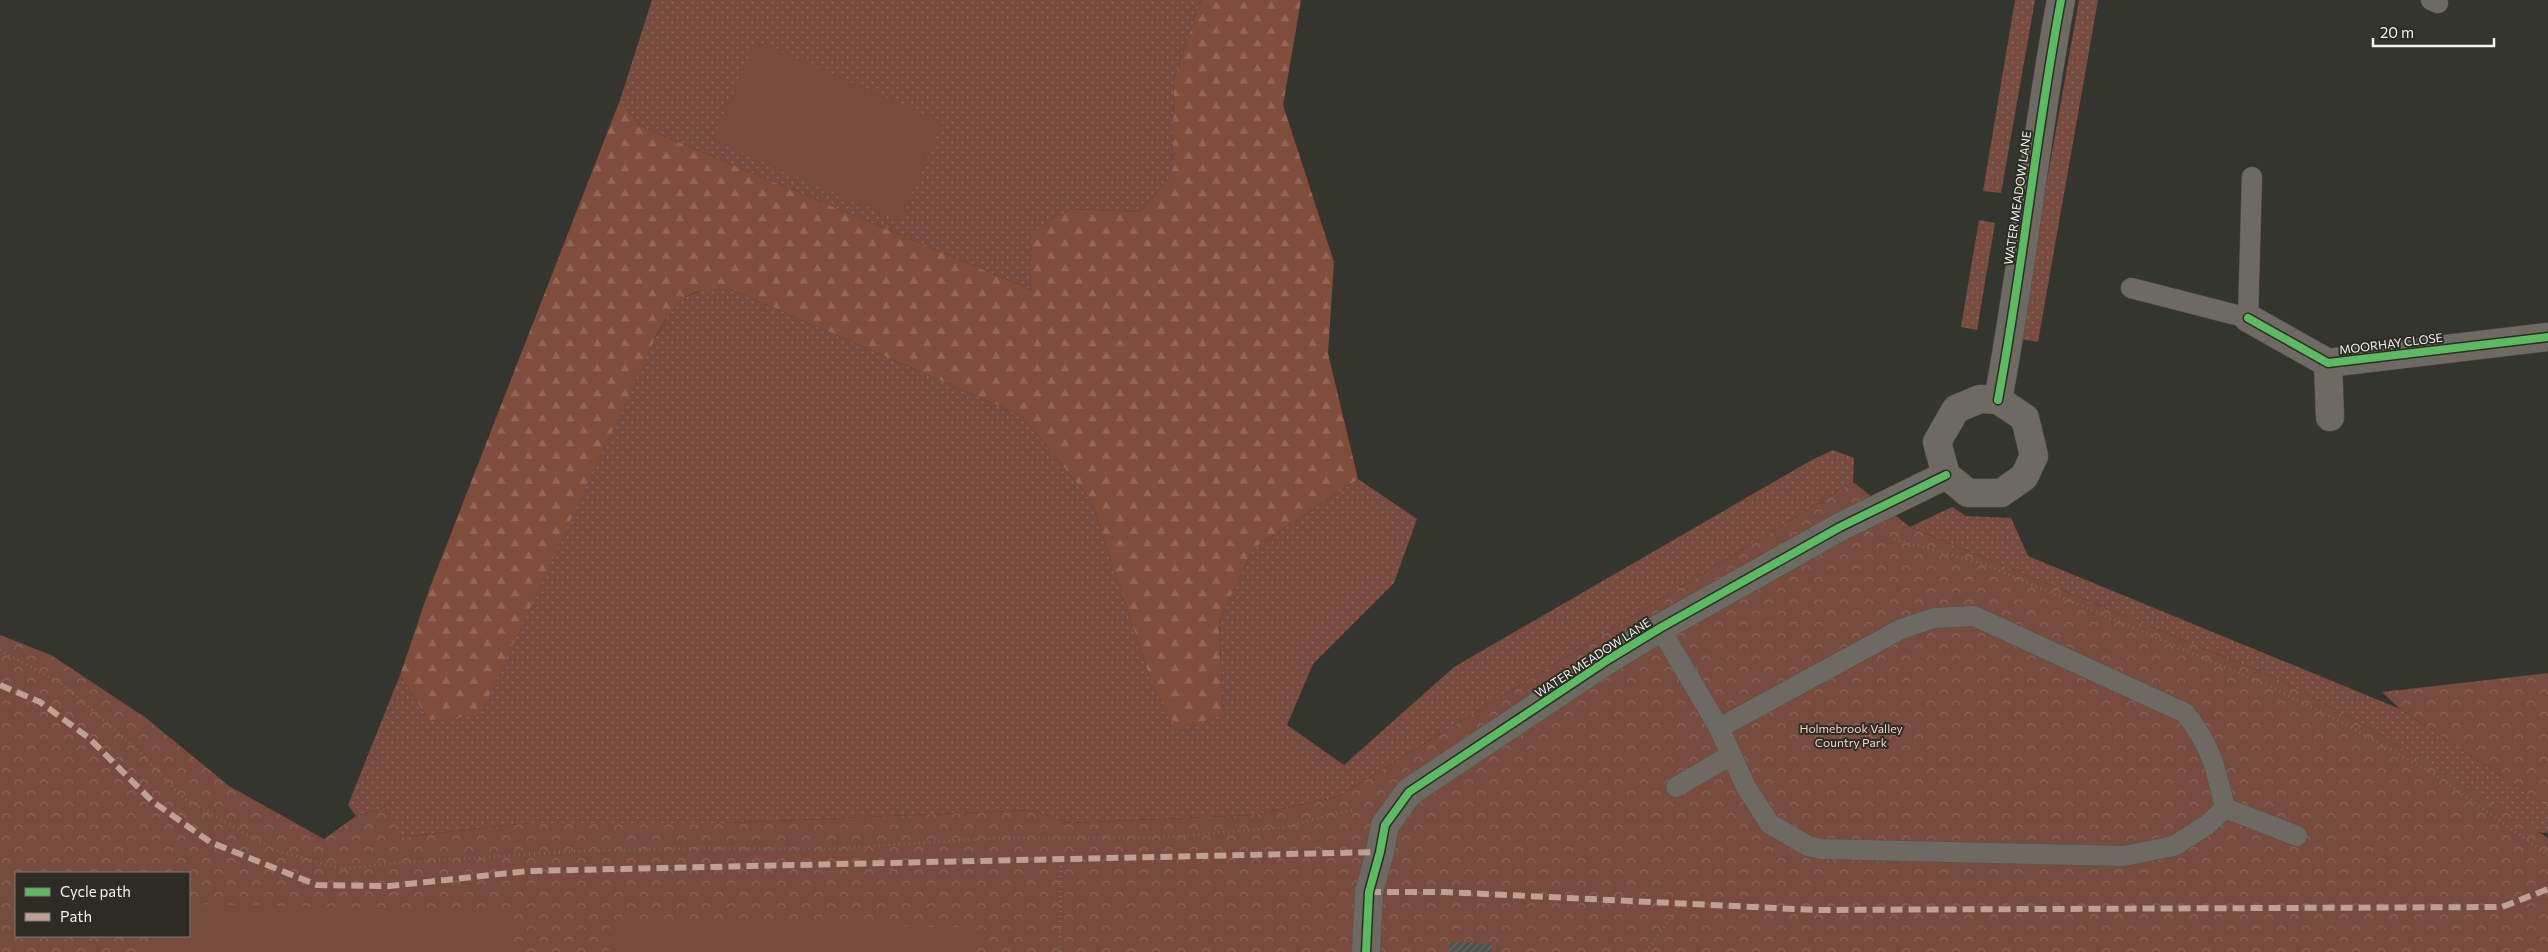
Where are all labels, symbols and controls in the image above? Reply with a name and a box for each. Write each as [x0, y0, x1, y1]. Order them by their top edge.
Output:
scale bar [2373, 15, 2494, 47]
text: 20 m [2380, 23, 2414, 41]
street label: WATER MEADOW LANE [2001, 130, 2033, 266]
street label: MOORHAY CLOSE [2338, 330, 2443, 356]
street label: WATER MEADOW LANE [1532, 615, 1653, 700]
park label: Holmebrook Valley Country Park [1799, 721, 1903, 749]
legend [15, 872, 190, 937]
text: Cycle path [60, 882, 131, 900]
text: Path [60, 907, 92, 925]

